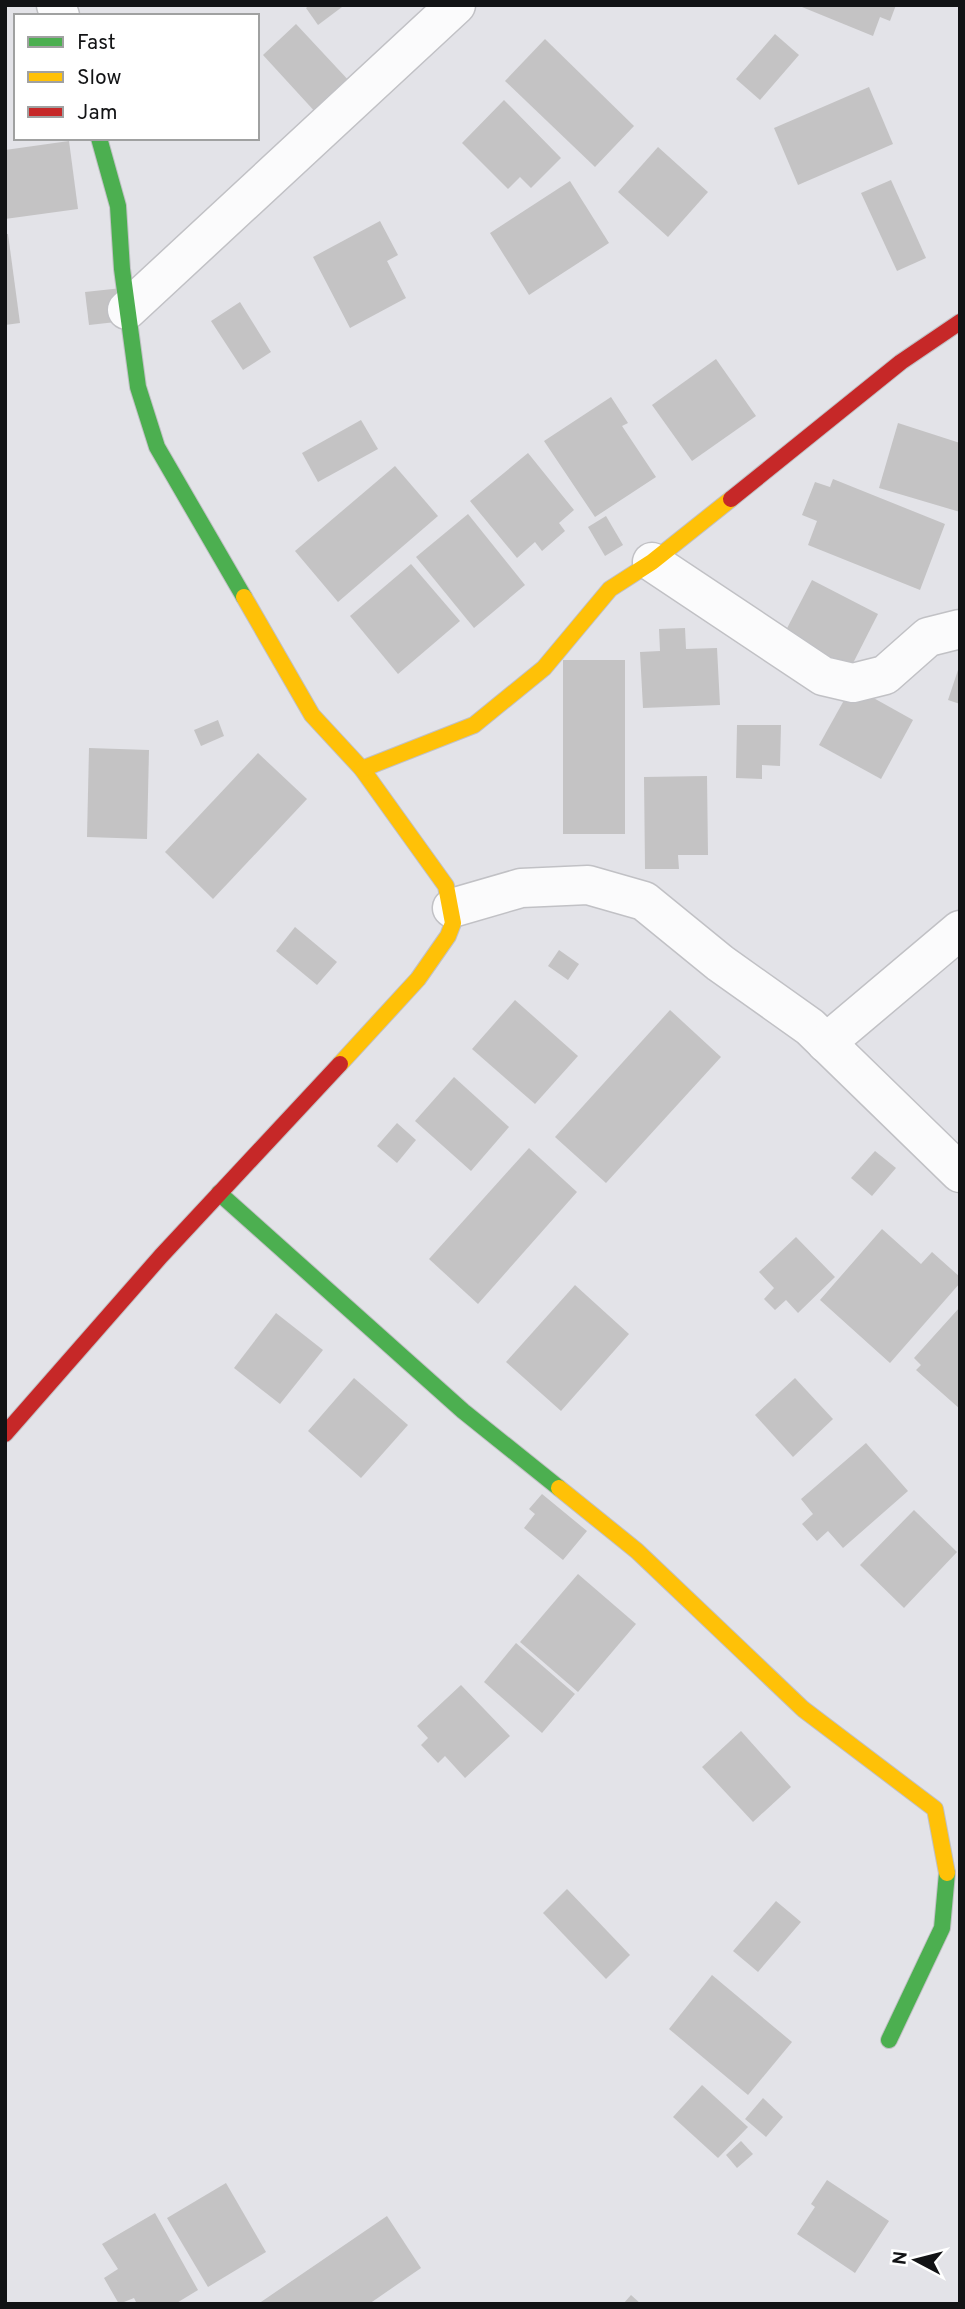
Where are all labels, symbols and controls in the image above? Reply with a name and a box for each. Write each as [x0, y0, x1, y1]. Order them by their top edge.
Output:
legend [14, 14, 259, 140]
text: Fast [77, 30, 116, 57]
text: Slow [77, 65, 122, 92]
text: Jam [77, 100, 118, 127]
north arrow [881, 2225, 951, 2295]
text: N [888, 2250, 914, 2266]

